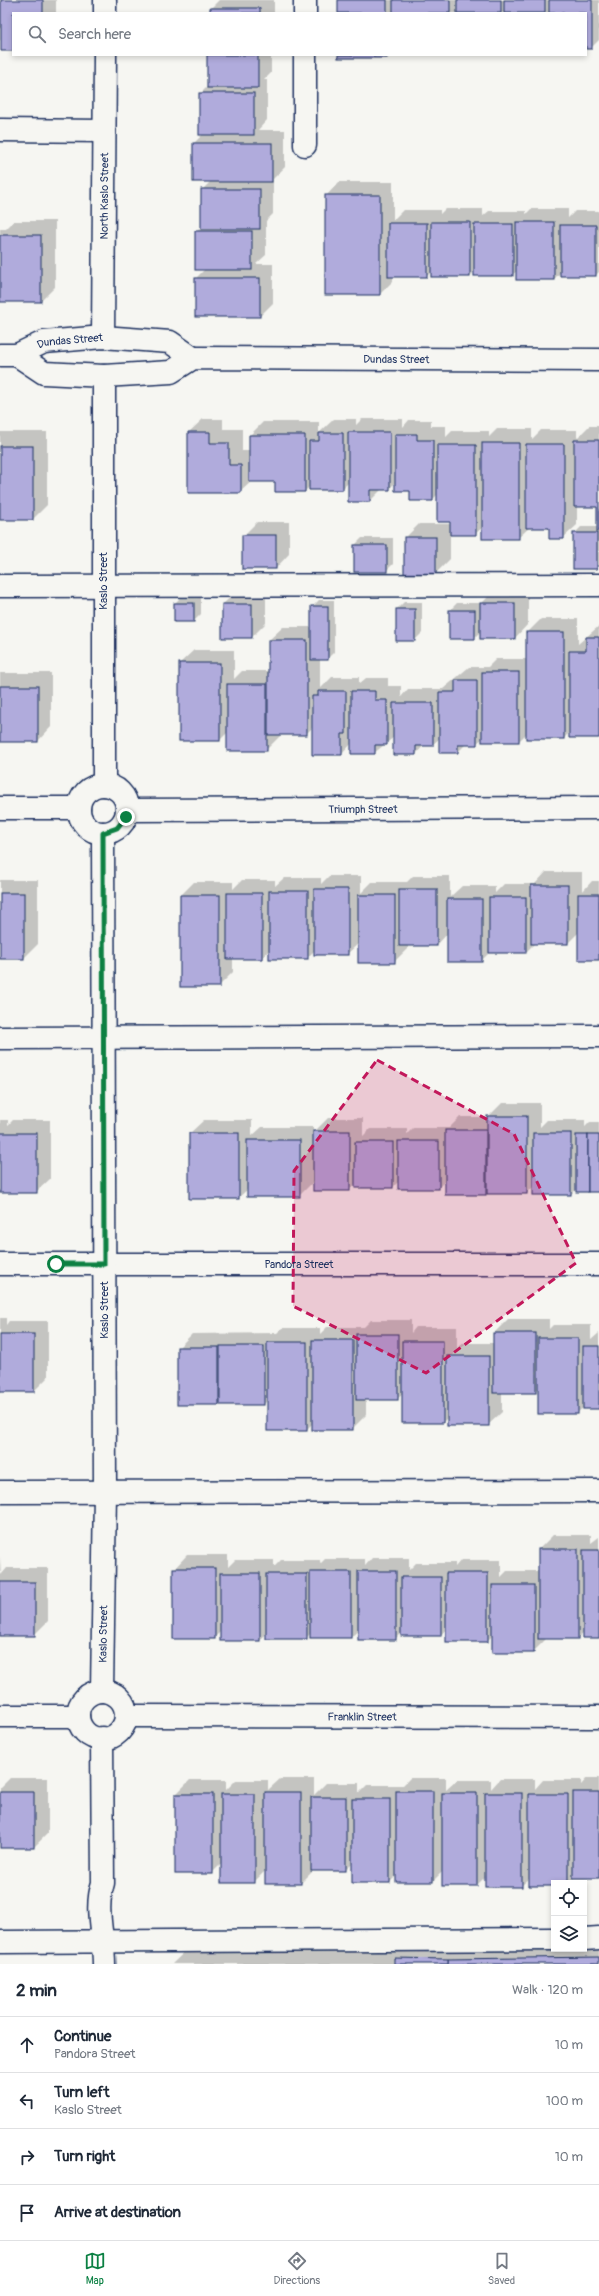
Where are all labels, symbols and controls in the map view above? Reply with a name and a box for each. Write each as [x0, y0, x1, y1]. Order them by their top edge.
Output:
search box [12, 12, 587, 56]
icon: search [26, 23, 48, 45]
text: Search here [58, 25, 131, 44]
street label: North Kaslo Street [98, 152, 111, 239]
street label: Dundas Street [35, 331, 104, 351]
street label: Dundas Street [363, 353, 430, 366]
street label: Kaslo Street [97, 552, 110, 610]
street label: Triumph Street [328, 803, 398, 816]
route end [117, 808, 135, 826]
route start [47, 1255, 65, 1273]
street label: Pandora Street [264, 1258, 334, 1271]
street label: Kaslo Street [98, 1281, 111, 1339]
street label: Kaslo Street [96, 1605, 110, 1663]
street label: Franklin Street [327, 1710, 397, 1724]
map controls [551, 1880, 587, 1952]
button: locate [551, 1880, 587, 1916]
button: layers [551, 1916, 587, 1952]
text: 2 min [16, 1980, 57, 2001]
text: Walk · 120 m [512, 1982, 583, 1998]
text: Continue [54, 2027, 112, 2046]
icon: ahead [16, 2034, 38, 2056]
text: 10 m [555, 2037, 583, 2053]
text: Pandora Street [54, 2046, 136, 2062]
text: Turn left [54, 2083, 110, 2102]
icon: left [16, 2090, 38, 2112]
text: 100 m [546, 2093, 583, 2109]
text: Kaslo Street [54, 2102, 122, 2118]
icon: right [16, 2146, 38, 2168]
text: Turn right [54, 2147, 115, 2166]
text: 10 m [555, 2149, 583, 2165]
icon: arrive [16, 2202, 38, 2224]
text: Arrive at destination [54, 2203, 181, 2222]
tab: Map [84, 2250, 106, 2287]
tab: Directions [274, 2250, 320, 2287]
tab: Saved [488, 2250, 515, 2287]

